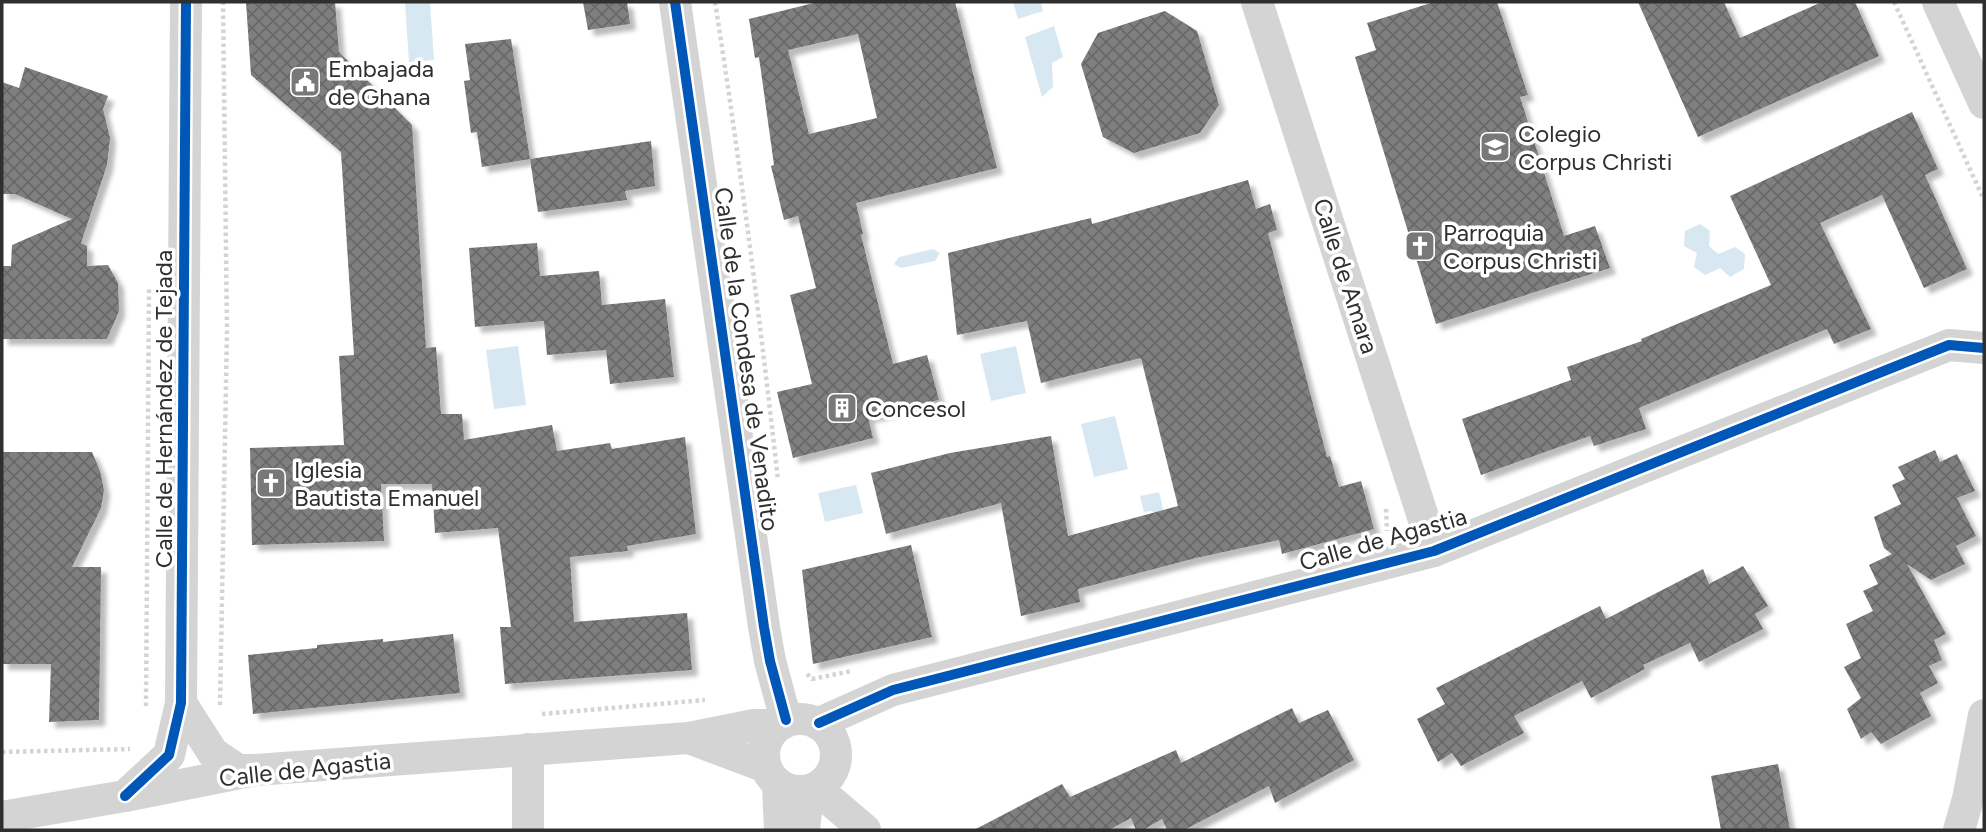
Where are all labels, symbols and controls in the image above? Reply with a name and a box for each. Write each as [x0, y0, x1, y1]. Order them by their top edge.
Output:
place label: Embajada de Ghana [328, 54, 434, 111]
public building icon: Embajada de Ghana [288, 65, 322, 99]
place label: Colegio Corpus Christi [1518, 119, 1672, 176]
school or university icon: Colegio Corpus Christi [1478, 130, 1512, 164]
street label: Calle de la Condesa de Venadito [709, 185, 785, 533]
street label: Calle de Amara [1307, 195, 1385, 357]
place label: Parroquia Corpus Christi [1443, 218, 1597, 275]
church icon: Parroquia Corpus Christi [1403, 229, 1437, 263]
street label: Calle de Hernández de Tejada [149, 250, 178, 568]
building icon: Concesol [825, 391, 859, 425]
place label: Concesol [865, 394, 966, 423]
place label: Iglesia Bautista Emanuel [294, 455, 479, 512]
church icon: Iglesia Bautista Emanuel [254, 466, 288, 500]
street label: Calle de Agastia [1296, 501, 1470, 577]
street label: Calle de Agastia [218, 746, 392, 792]

